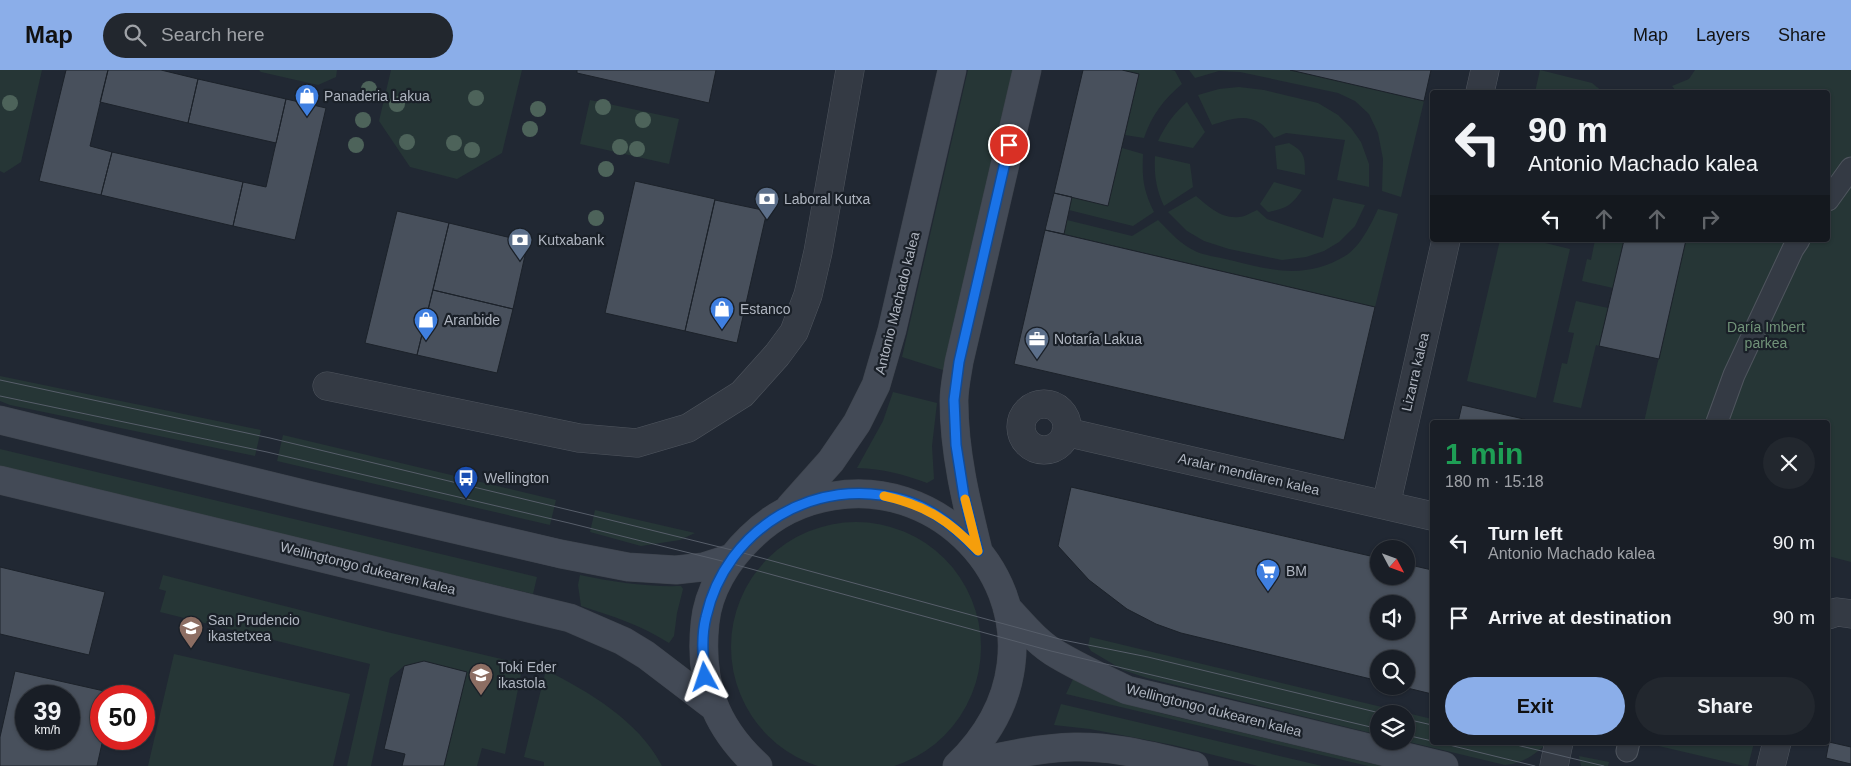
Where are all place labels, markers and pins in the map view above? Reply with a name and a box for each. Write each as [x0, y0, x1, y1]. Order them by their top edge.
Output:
shop icon: Panaderia Lakua [294, 83, 320, 117]
place label: Panaderia Lakua [324, 88, 430, 104]
pin [988, 124, 1030, 166]
bank icon: Laboral Kutxa [754, 186, 780, 220]
place label: Laboral Kutxa [784, 191, 871, 207]
bank icon: Kutxabank [507, 227, 533, 261]
place label: Kutxabank [538, 232, 605, 248]
shop icon: Estanco [709, 296, 735, 330]
place label: Estanco [740, 301, 791, 317]
shop icon: Aranbide [413, 307, 439, 341]
place label: Aranbide [444, 312, 500, 328]
office icon: Notaría Lakua [1024, 326, 1050, 360]
place label: Notaría Lakua [1054, 331, 1142, 347]
bus stop icon: Wellington [453, 465, 479, 499]
place label: Wellington [484, 470, 549, 486]
supermarket icon: BM [1255, 558, 1281, 592]
place label: BM [1286, 563, 1307, 579]
place label: San Prudencio ikastetxea [208, 612, 300, 644]
school or university icon: San Prudencio ikastetxea [178, 615, 204, 649]
place label: Toki Eder ikastola [498, 659, 557, 691]
school or university icon: Toki Eder ikastola [468, 662, 494, 696]

